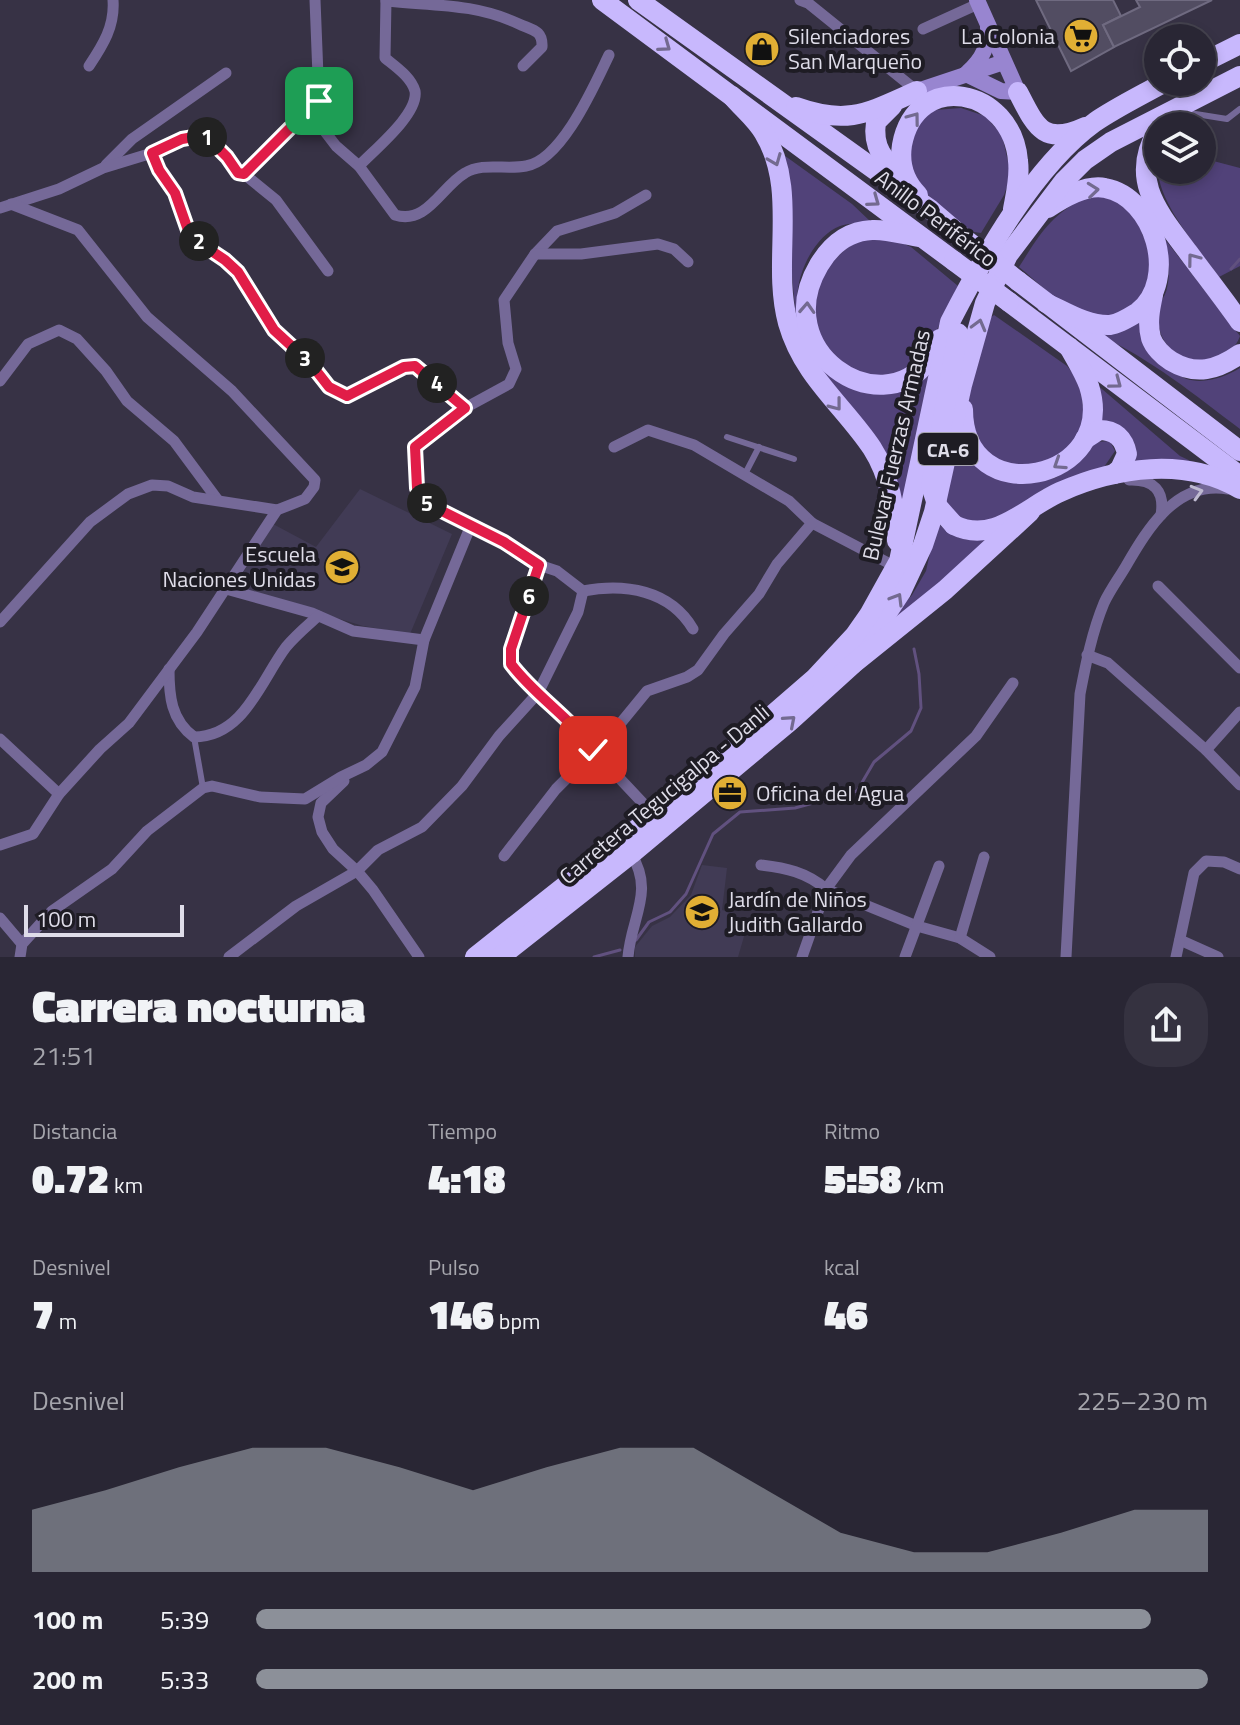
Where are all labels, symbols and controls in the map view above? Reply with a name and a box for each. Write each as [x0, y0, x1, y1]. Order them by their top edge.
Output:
supermarket icon: La Colonia [1062, 17, 1100, 55]
place label: Silenciadores San Marqueño [788, 19, 922, 78]
place label: La Colonia [961, 19, 1055, 53]
map controls [1144, 24, 1216, 184]
button: locate [1144, 24, 1216, 96]
shop icon: Silenciadores San Marqueño [743, 30, 781, 68]
one-way arrow [656, 37, 671, 51]
pin [285, 67, 353, 135]
icon: arrive [297, 79, 341, 123]
one-way arrow [905, 112, 919, 127]
button: layers [1144, 112, 1216, 184]
pin: 1 [187, 117, 227, 157]
text: 1 [201, 120, 213, 154]
one-way arrow [765, 152, 782, 166]
street label: Anillo Periférico [868, 161, 1004, 275]
one-way arrow [1087, 181, 1100, 198]
one-way arrow [865, 191, 880, 206]
pin: 2 [179, 221, 219, 261]
text: 2 [193, 224, 205, 258]
one-way arrow [1189, 253, 1203, 268]
one-way arrow [799, 301, 816, 314]
one-way arrow [969, 318, 986, 332]
street label: Bulevar Fuerzas Armadas [853, 326, 939, 564]
pin: 3 [285, 338, 325, 378]
text: 3 [299, 341, 311, 375]
pin: 4 [417, 363, 457, 403]
text: 4 [431, 366, 443, 400]
one-way arrow [1107, 373, 1122, 387]
one-way arrow [826, 396, 840, 411]
road number: CA-6 [918, 433, 978, 465]
one-way arrow [1053, 454, 1067, 469]
pin: 5 [407, 483, 447, 523]
one-way arrow [1189, 485, 1203, 501]
text: 5 [421, 486, 433, 520]
place label: Escuela Naciones Unidas [162, 537, 316, 596]
school or university icon: Escuela Naciones Unidas [323, 548, 361, 586]
pin: 6 [509, 576, 549, 616]
text: 6 [523, 579, 535, 613]
one-way arrow [887, 593, 903, 608]
street label: Carretera Tegucigalpa - Danli [551, 696, 777, 892]
pin [559, 716, 627, 784]
one-way arrow [781, 716, 796, 730]
icon: check [571, 728, 615, 772]
office icon: Oficina del Agua [711, 774, 749, 812]
place label: Oficina del Agua [756, 776, 904, 810]
place label: Jardín de Niños Judith Gallardo [728, 882, 867, 941]
school or university icon: Jardín de Niños Judith Gallardo [683, 893, 721, 931]
scale bar [24, 901, 184, 937]
text: 100 m [36, 902, 96, 936]
text: Carrera nocturna [32, 972, 365, 1039]
button: share [1124, 983, 1208, 1067]
text: 21:51 [32, 1036, 96, 1075]
text: Distancia [32, 1114, 117, 1148]
text: Tiempo [428, 1114, 497, 1148]
text: Ritmo [824, 1114, 880, 1148]
text: 0.72 [32, 1148, 109, 1209]
text: 4:18 [428, 1148, 506, 1209]
text: 5:58 [824, 1148, 902, 1209]
text: km [109, 1168, 143, 1202]
text: /km [902, 1168, 944, 1202]
text: Desnivel [32, 1250, 111, 1284]
text: Pulso [428, 1250, 480, 1284]
text: kcal [824, 1250, 860, 1284]
text: 7 [32, 1284, 54, 1345]
text: 146 [428, 1284, 494, 1345]
text: 46 [824, 1284, 868, 1345]
text: m [54, 1304, 77, 1338]
text: bpm [494, 1304, 540, 1338]
text: Desnivel [32, 1381, 125, 1420]
text: 225–230 m [1077, 1381, 1208, 1420]
text: 100 m [32, 1600, 103, 1639]
text: 5:39 [160, 1600, 209, 1639]
text: 200 m [32, 1660, 103, 1699]
text: 5:33 [160, 1660, 209, 1699]

